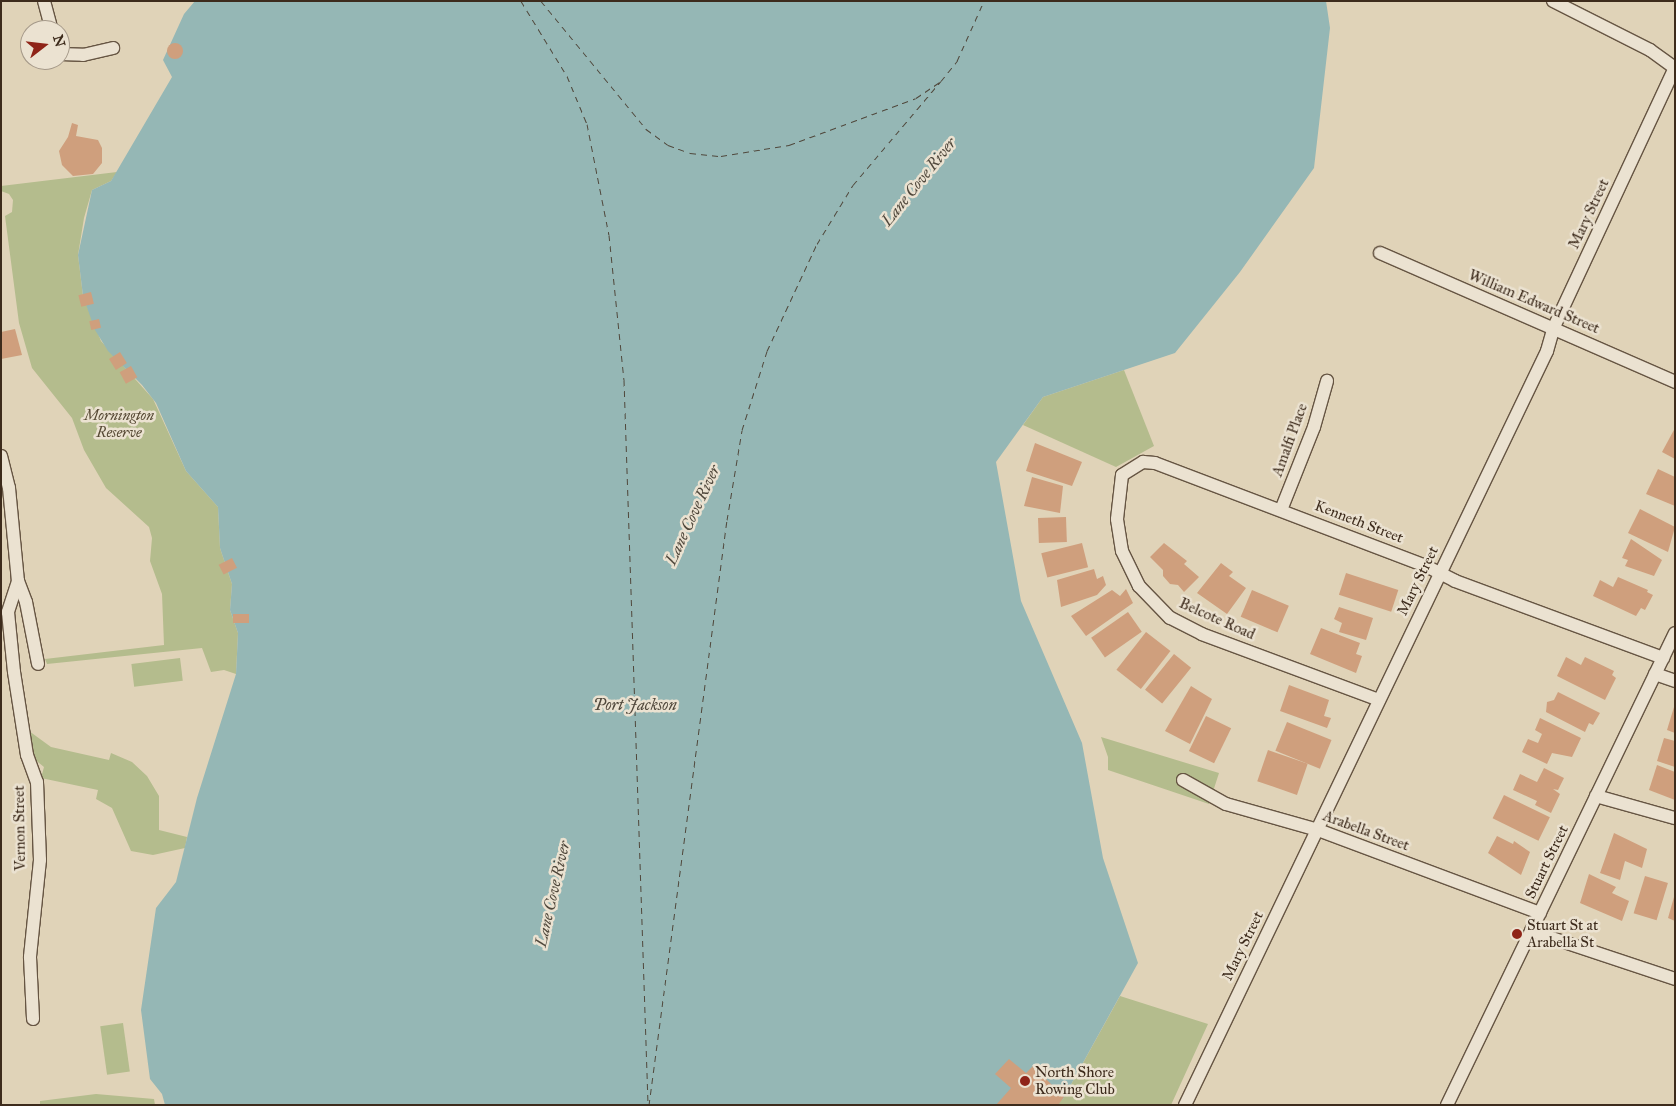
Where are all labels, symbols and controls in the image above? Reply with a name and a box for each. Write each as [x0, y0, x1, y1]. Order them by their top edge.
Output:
north arrow [20, 20, 70, 70]
text: N [49, 33, 69, 49]
water label: Lane Cove River [878, 134, 960, 230]
street label: Mary Street [1565, 176, 1613, 252]
street label: William Edward Street [1466, 266, 1602, 338]
street label: Amalfi Place [1268, 401, 1312, 479]
park label: Mornington Reserve [84, 406, 154, 441]
water label: Lane Cove River [661, 462, 725, 568]
street label: Kenneth Street [1312, 497, 1406, 547]
street label: Mary Street [1393, 543, 1443, 619]
street label: Belcote Road [1176, 594, 1258, 644]
water label: Port Jackson [593, 695, 677, 715]
street label: Vernon Street [10, 785, 30, 871]
street label: Arabella Street [1320, 807, 1412, 855]
street label: Stuart Street [1521, 822, 1573, 902]
water label: Lane Cove River [531, 839, 575, 949]
street label: Mary Street [1218, 908, 1268, 984]
place label: Stuart St at Arabella St [1527, 916, 1598, 951]
marker: Stuart St at Arabella St [1511, 928, 1523, 940]
place label: North Shore Rowing Club [1035, 1063, 1115, 1098]
marker: North Shore Rowing Club [1019, 1075, 1031, 1087]

